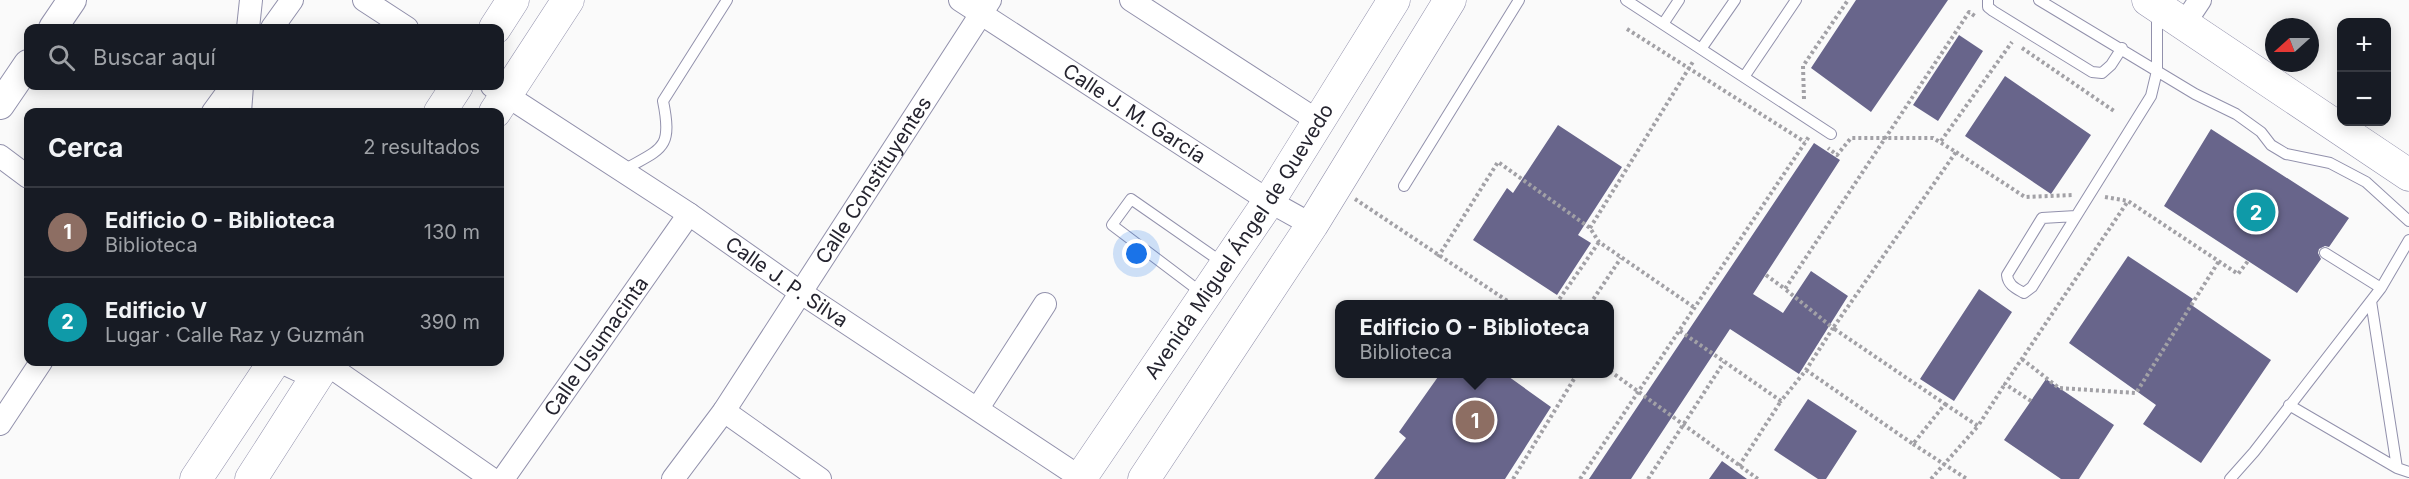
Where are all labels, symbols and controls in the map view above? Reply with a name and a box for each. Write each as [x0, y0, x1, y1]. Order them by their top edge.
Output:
north arrow [2265, 18, 2319, 72]
map controls [2337, 18, 2391, 126]
button: + [2337, 18, 2391, 72]
search box [24, 24, 504, 90]
icon: search [45, 41, 78, 74]
text: Buscar aquí [93, 44, 216, 70]
street label: Calle J. M. García [1059, 58, 1210, 169]
button: − [2337, 72, 2391, 126]
street label: Calle Constituyentes [810, 92, 936, 268]
street label: Avenida Miguel Ángel de Quevedo [1140, 99, 1338, 383]
text: Cerca [48, 132, 123, 163]
text: 2 resultados [363, 135, 480, 159]
pin: 2 [2236, 190, 2276, 234]
text: Edificio O - Biblioteca [105, 207, 335, 233]
text: 1 [63, 220, 72, 244]
text: 130 m [424, 220, 480, 244]
street label: Calle J. P. Silva [721, 231, 853, 332]
text: Biblioteca [105, 233, 198, 257]
your location [1122, 239, 1151, 268]
street label: Calle Usumacinta [539, 272, 653, 421]
text: Edificio V [105, 297, 207, 323]
popup [1335, 300, 1614, 378]
text: 2 [61, 310, 74, 334]
text: 390 m [419, 310, 480, 334]
text: Edificio O - Biblioteca [1359, 314, 1590, 340]
text: Lugar · Calle Raz y Guzmán [105, 323, 365, 347]
text: Biblioteca [1359, 340, 1452, 364]
pin: 1 [1456, 398, 1494, 442]

